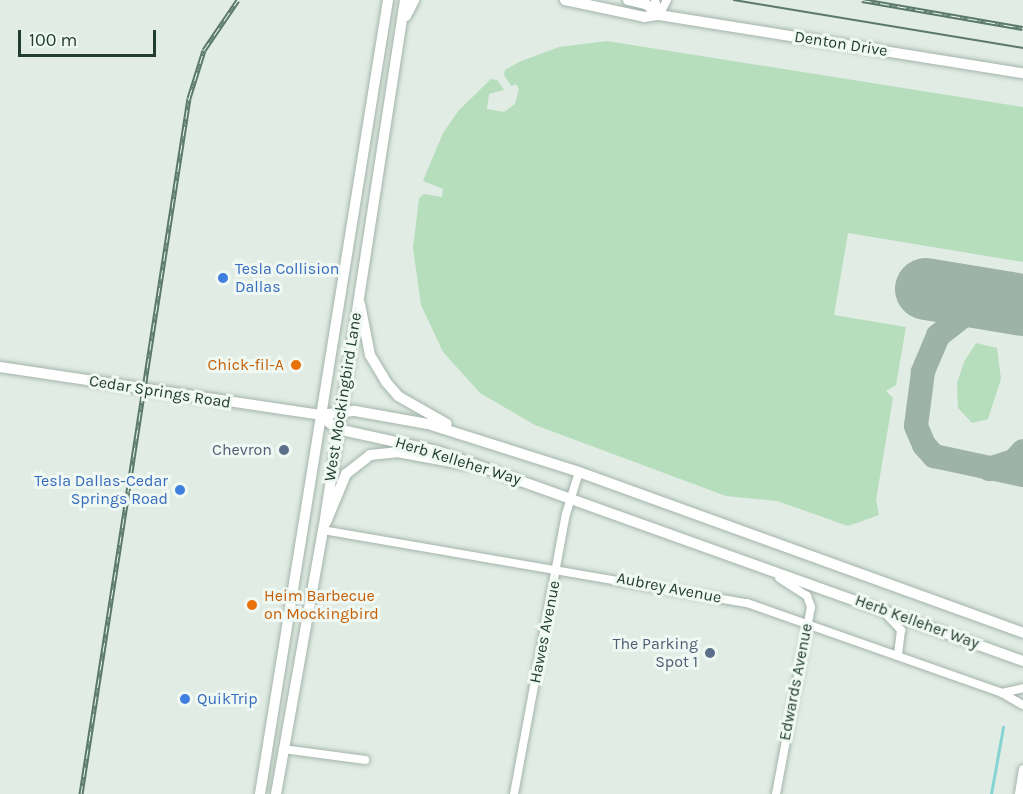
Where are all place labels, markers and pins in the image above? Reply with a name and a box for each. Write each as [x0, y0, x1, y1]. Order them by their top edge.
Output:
place label: Tesla Collision Dallas [235, 259, 339, 297]
marker: Tesla Collision Dallas [216, 271, 230, 285]
place label: Chick-fil-A [207, 355, 284, 375]
marker: Chick-fil-A [289, 358, 303, 372]
place label: Chevron [212, 440, 272, 460]
marker: Chevron [277, 443, 291, 457]
place label: Tesla Dallas-Cedar Springs Road [34, 471, 168, 509]
marker: Tesla Dallas-Cedar Springs Road [173, 483, 187, 497]
place label: Heim Barbecue on Mockingbird [264, 586, 379, 624]
marker: Heim Barbecue on Mockingbird [245, 598, 259, 612]
place label: The Parking Spot 1 [612, 634, 698, 672]
marker: The Parking Spot 1 [703, 646, 717, 660]
place label: QuikTrip [197, 689, 258, 709]
marker: QuikTrip [178, 692, 192, 706]

